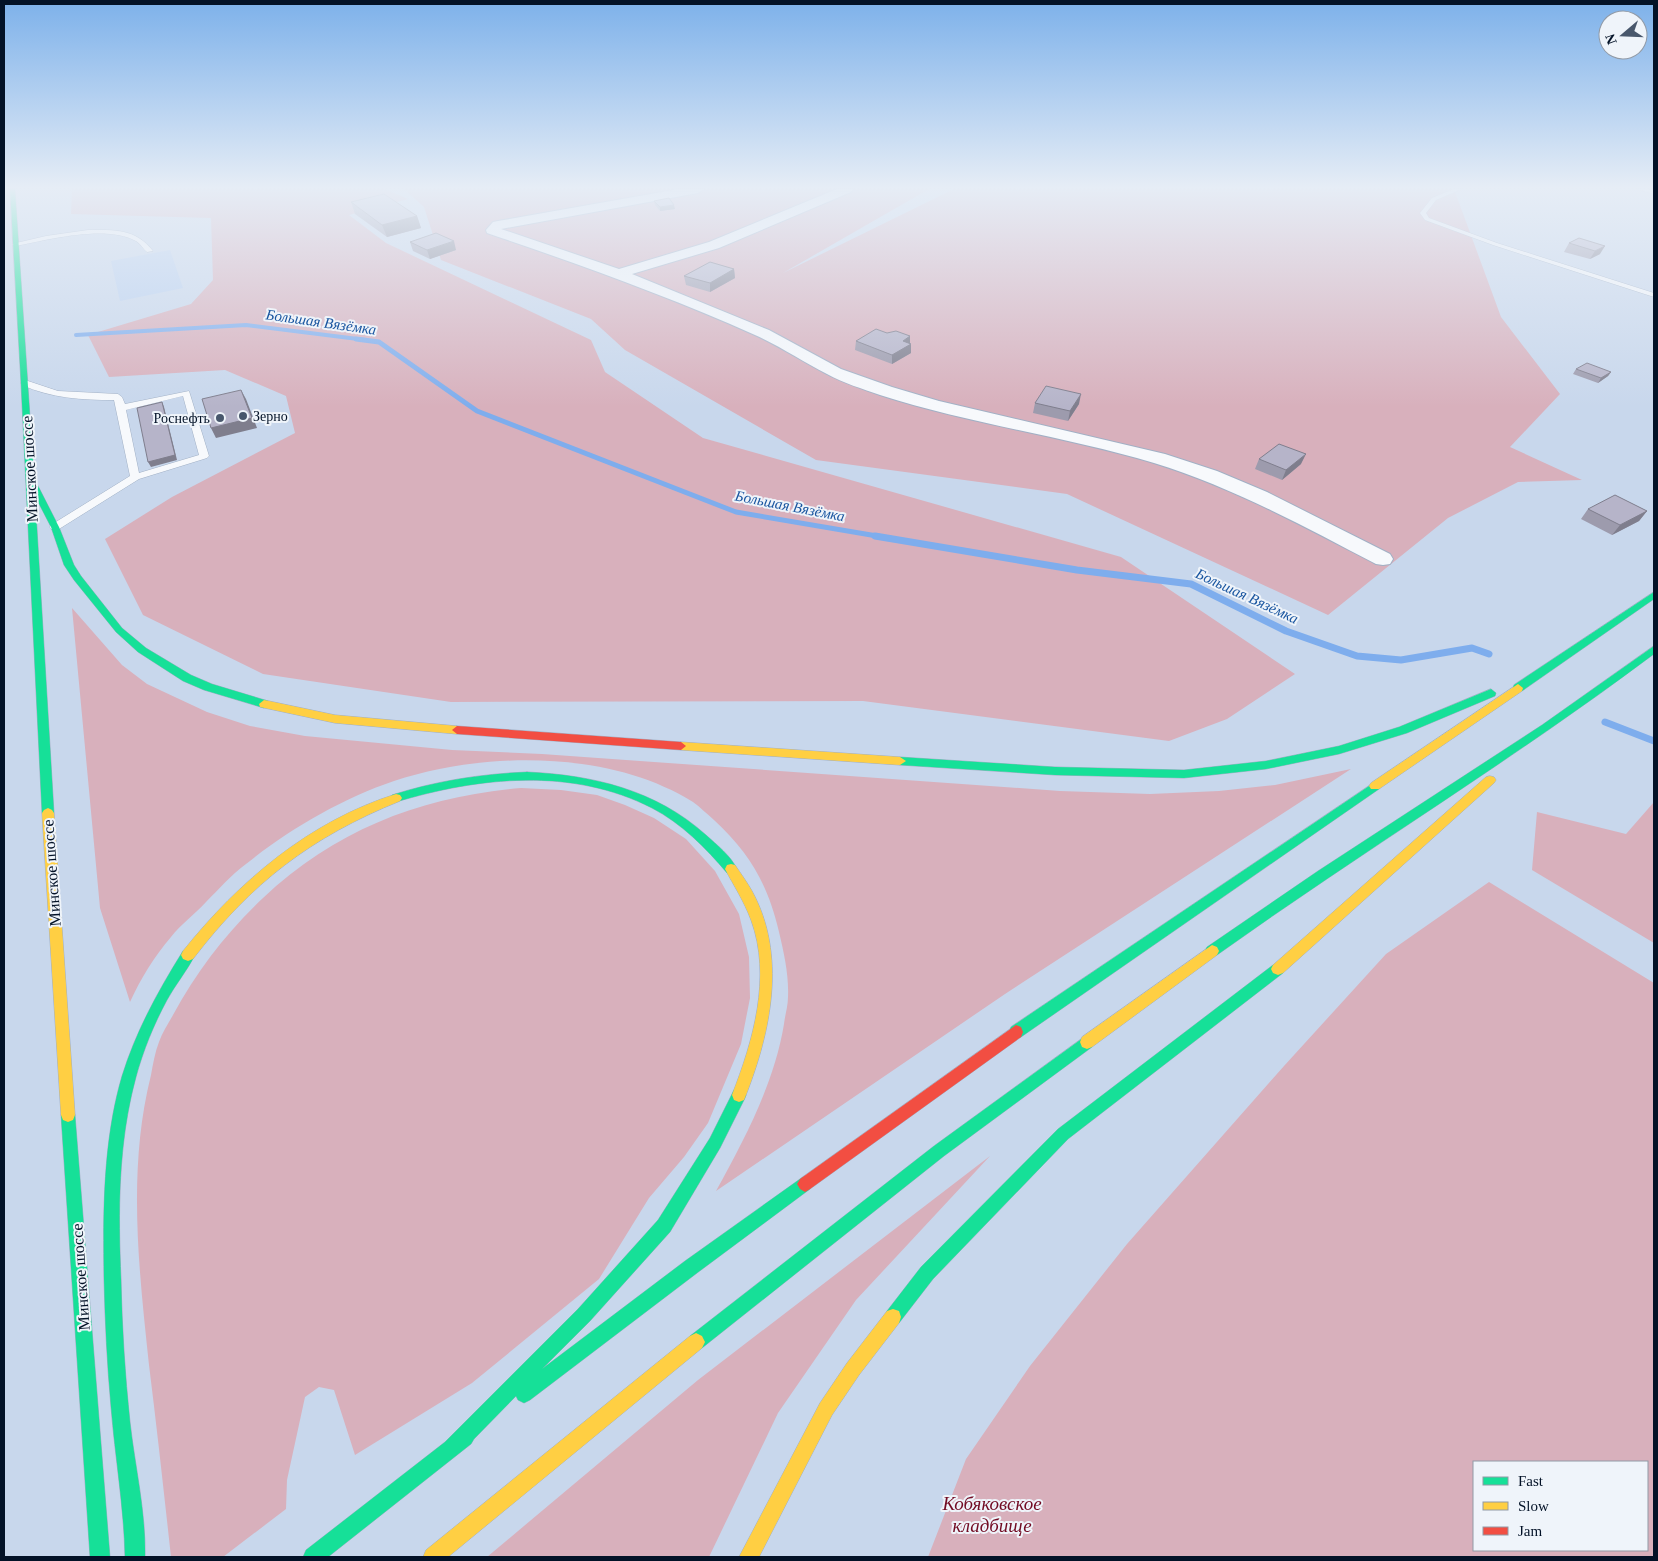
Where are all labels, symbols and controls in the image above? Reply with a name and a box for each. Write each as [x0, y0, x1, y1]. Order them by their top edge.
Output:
north arrow [1598, 10, 1648, 60]
text: N [1602, 32, 1620, 46]
water label: Большая Вязёмка [264, 306, 377, 338]
place label: Зерно [253, 409, 288, 424]
marker: Зерно [237, 410, 249, 422]
place label: Роснефть [154, 411, 210, 426]
marker: Роснефть [214, 412, 226, 424]
street label: Минское шоссе [18, 415, 41, 523]
water label: Большая Вязёмка [733, 487, 846, 524]
water label: Большая Вязёмка [1192, 565, 1301, 627]
street label: Минское шоссе [39, 819, 64, 927]
street label: Минское шоссе [68, 1223, 93, 1331]
legend [1473, 1461, 1648, 1551]
text: Fast [1518, 1473, 1544, 1489]
park label: Кобяковское кладбище [941, 1493, 1042, 1536]
text: Slow [1518, 1498, 1549, 1514]
text: Jam [1518, 1523, 1542, 1539]

